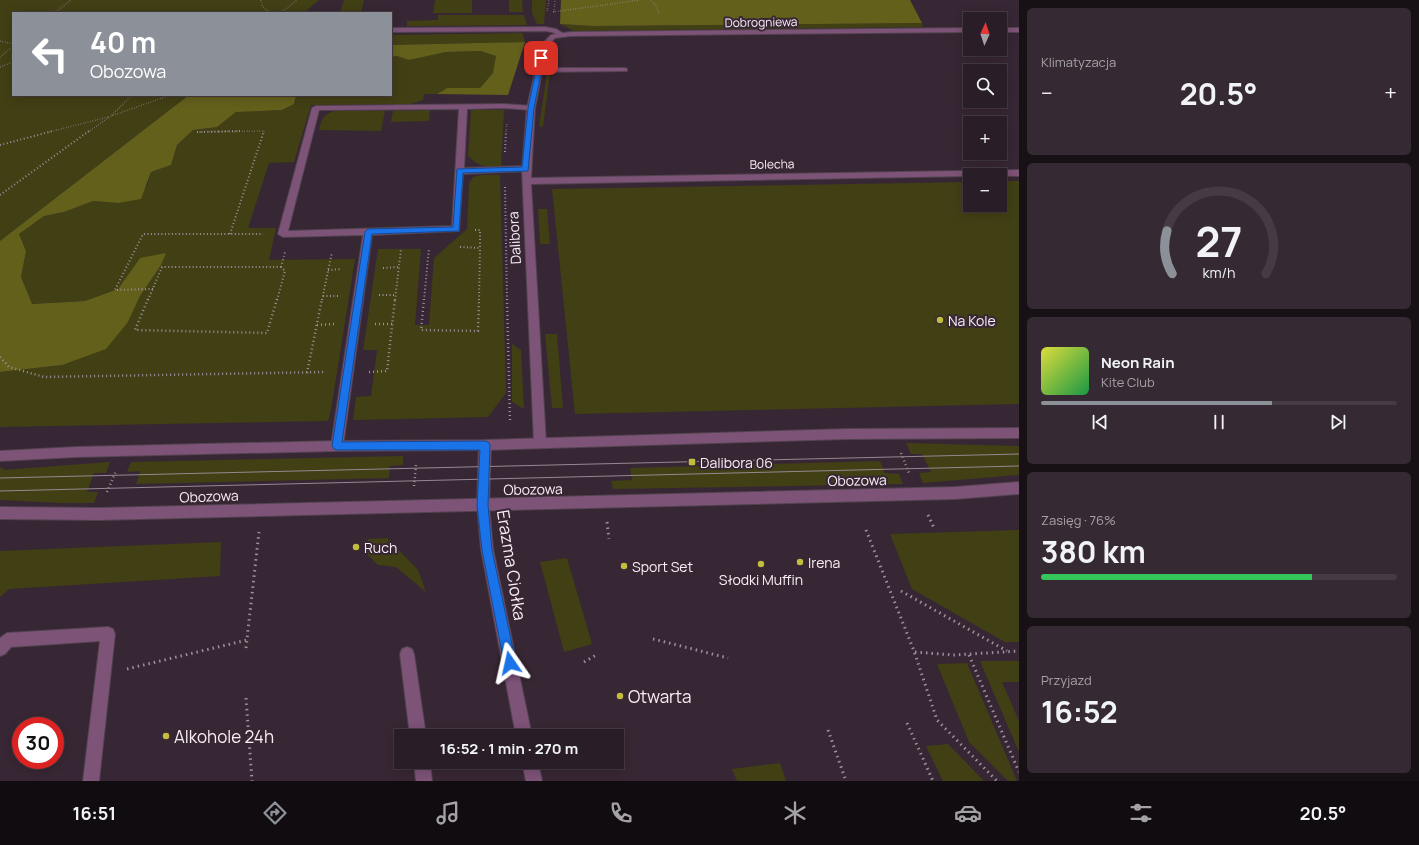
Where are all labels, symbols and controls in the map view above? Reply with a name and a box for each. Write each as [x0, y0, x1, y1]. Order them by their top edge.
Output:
north arrow [963, 12, 1007, 56]
map controls [963, 12, 1007, 212]
street label: Dobrogniewa [724, 13, 798, 31]
text: 40 m [90, 23, 156, 61]
icon: left [24, 28, 76, 80]
pin [524, 41, 558, 75]
icon: arrive [530, 47, 552, 69]
text: Klimatyzacja [1041, 53, 1116, 71]
text: Obozowa [90, 59, 166, 83]
button: search [963, 64, 1007, 108]
text: 20.5° [1180, 73, 1258, 114]
text: − [1041, 78, 1053, 108]
text: + [1384, 78, 1397, 108]
button: + [963, 116, 1007, 160]
street label: Bolecha [749, 155, 795, 173]
button: − [963, 168, 1007, 212]
street label: Dalibora [503, 211, 525, 265]
text: 27 [1196, 213, 1242, 269]
text: km/h [1202, 262, 1236, 281]
place label: Na Kole [948, 311, 996, 330]
marker: Na Kole [935, 315, 945, 325]
text: Neon Rain [1101, 352, 1175, 373]
text: Kite Club [1101, 373, 1155, 391]
icon: previous [1089, 411, 1111, 433]
icon: pause [1208, 411, 1230, 433]
icon: next [1327, 411, 1349, 433]
place label: Dalibora 06 [700, 453, 773, 472]
marker: Dalibora 06 [687, 457, 697, 467]
street label: Obozowa [827, 470, 887, 490]
street label: Obozowa [503, 479, 563, 499]
street label: Obozowa [179, 485, 239, 507]
street label: Erazma Ciołka [492, 508, 532, 622]
text: Zasięg · 76% [1041, 511, 1116, 529]
text: 380 km [1041, 531, 1146, 572]
place label: Ruch [364, 538, 397, 557]
marker: Ruch [351, 542, 361, 552]
place label: Irena [808, 553, 840, 572]
place label: Sport Set [632, 557, 693, 576]
marker: Irena [795, 557, 805, 567]
marker: Słodki Muffin [756, 559, 766, 569]
marker: Sport Set [619, 561, 629, 571]
place label: Słodki Muffin [719, 570, 803, 589]
position arrow [489, 642, 531, 684]
text: Przyjazd [1041, 671, 1092, 689]
place label: Otwarta [628, 685, 691, 708]
marker: Otwarta [615, 691, 625, 701]
text: 16:52 [1041, 691, 1118, 732]
speed limit sign: 30 [12, 717, 64, 769]
place label: Alkohole 24h [174, 725, 274, 748]
marker: Alkohole 24h [161, 731, 171, 741]
text: 16:52 · 1 min · 270 m [440, 738, 578, 759]
icon: directions [261, 799, 289, 827]
icon: music [434, 799, 462, 827]
icon: phone [607, 799, 635, 827]
icon: climate [781, 799, 809, 827]
icon: car [954, 799, 982, 827]
icon: filters [1127, 799, 1155, 827]
text: 16:51 [73, 801, 116, 825]
text: 20.5° [1300, 801, 1346, 825]

